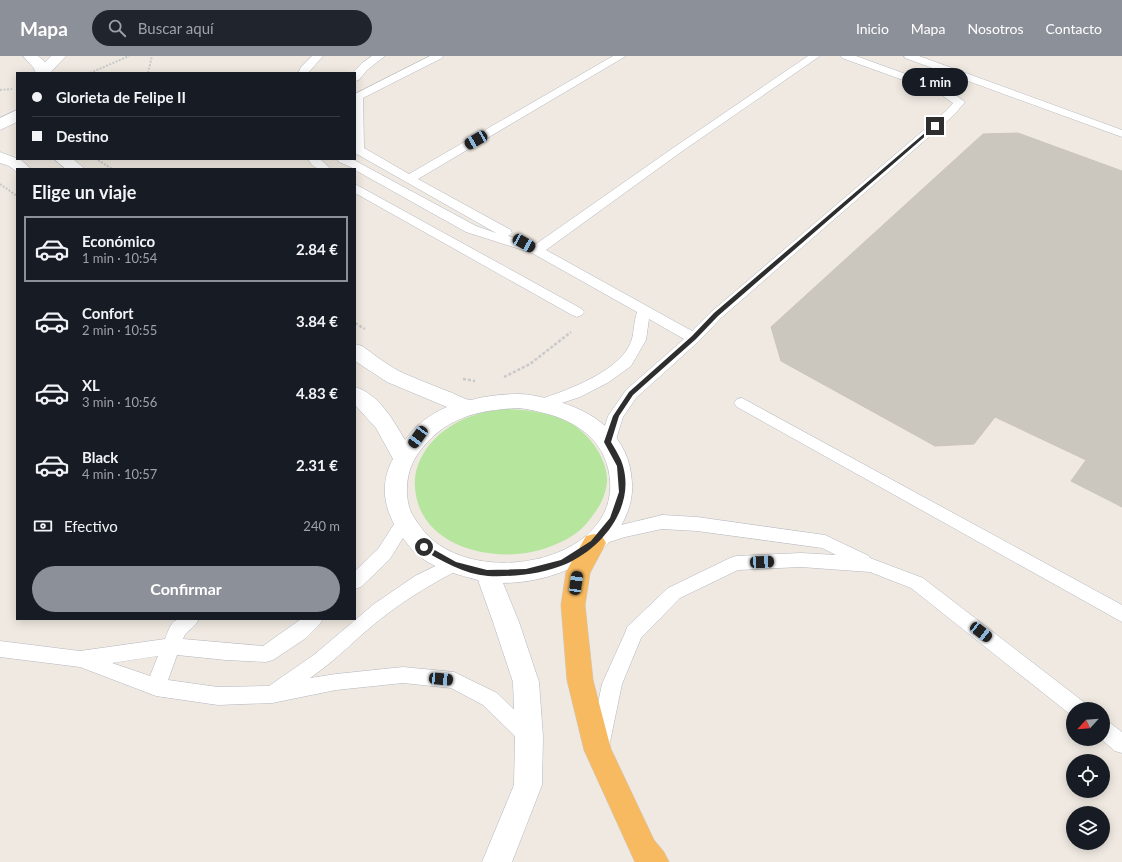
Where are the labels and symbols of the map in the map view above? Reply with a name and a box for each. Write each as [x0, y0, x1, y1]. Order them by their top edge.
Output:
callout: 1 min [902, 68, 968, 96]
route end [926, 117, 944, 135]
car [463, 129, 489, 151]
car [511, 232, 537, 254]
car [406, 424, 430, 450]
route start [415, 538, 433, 556]
car [750, 555, 774, 569]
car [568, 570, 584, 596]
car [968, 620, 994, 644]
car [429, 672, 453, 686]
north arrow [1066, 702, 1110, 746]

